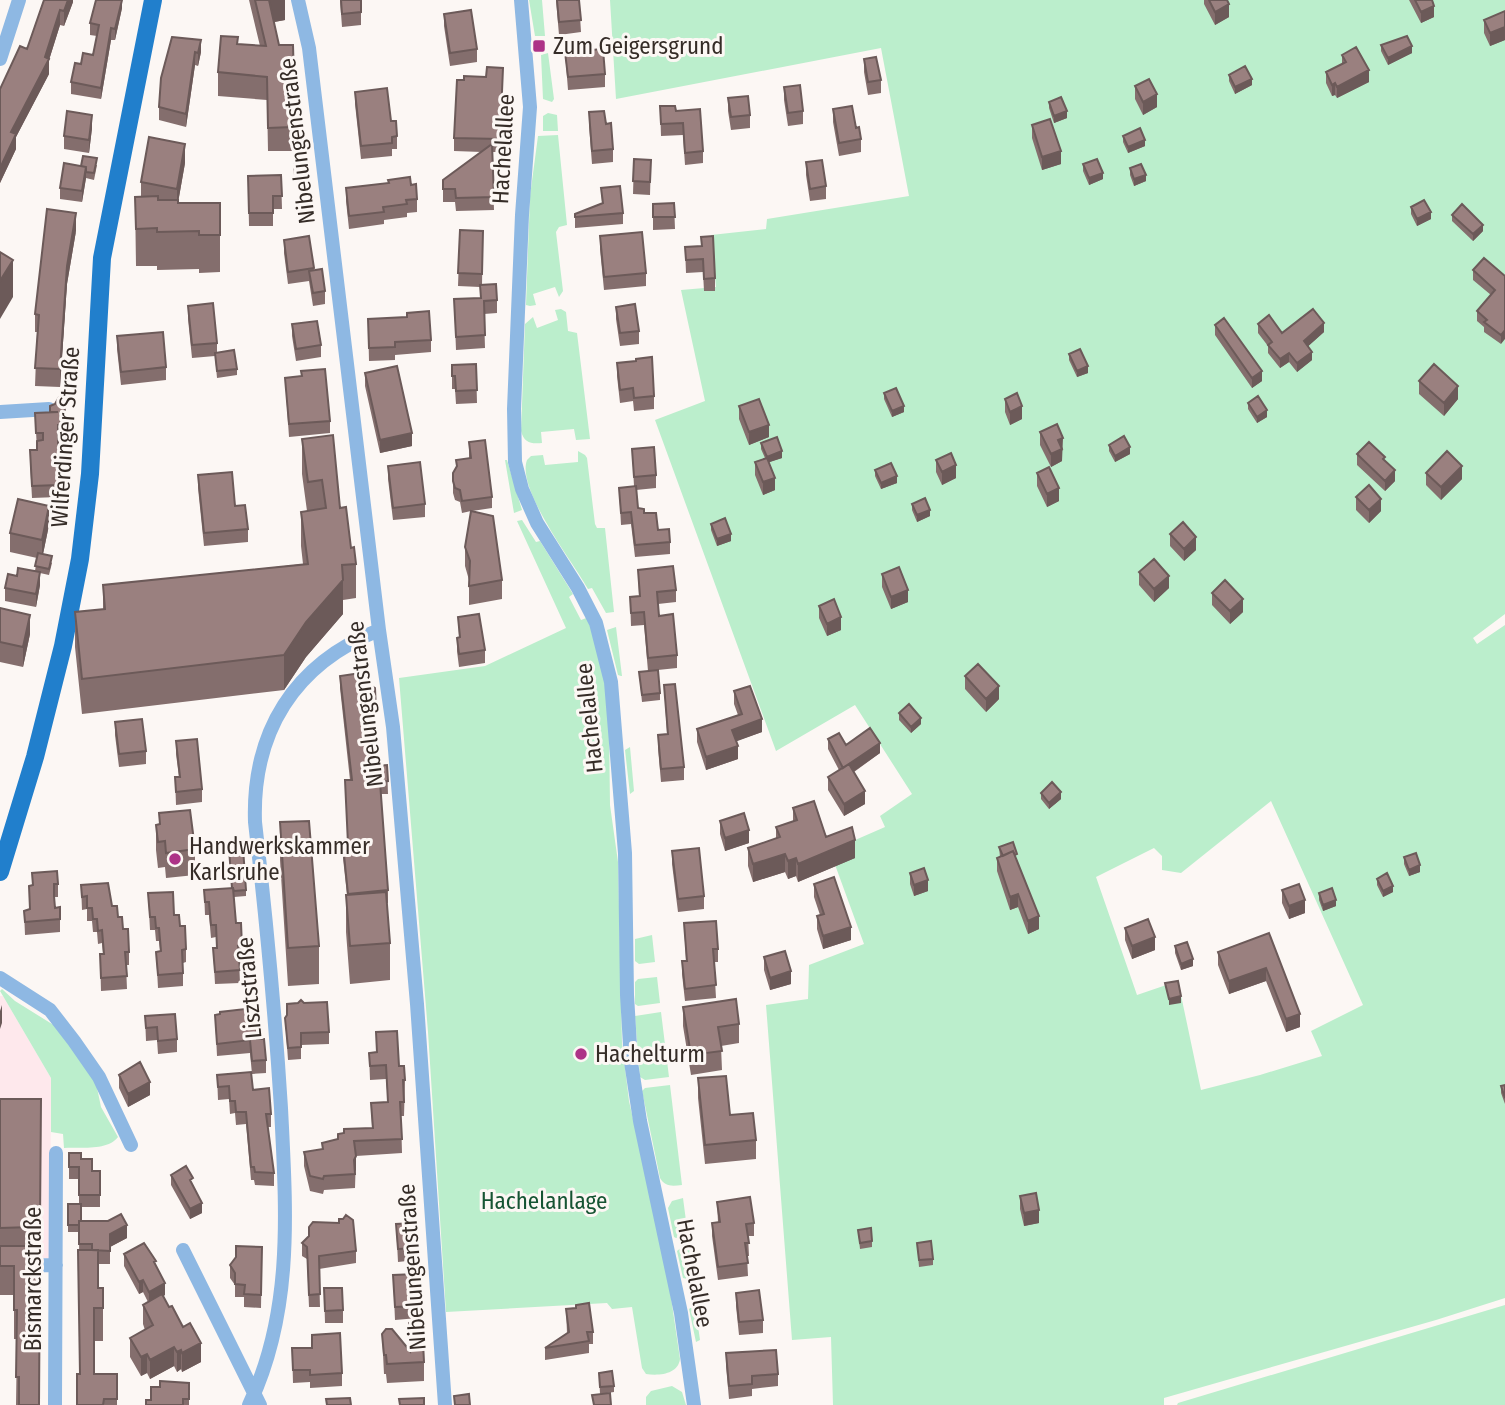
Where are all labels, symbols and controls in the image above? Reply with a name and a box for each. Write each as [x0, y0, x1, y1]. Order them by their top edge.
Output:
place label: Zum Geigersgrund [553, 32, 724, 60]
marker: Zum Geigersgrund [531, 38, 547, 54]
street label: Nibelungenstraße [273, 56, 321, 226]
street label: Hachelallee [486, 93, 520, 205]
street label: Wilferdinger Straße [45, 346, 85, 528]
street label: Nibelungenstraße [341, 619, 389, 789]
street label: Hachelallee [569, 662, 609, 774]
place label: Handwerkskammer Karlsruhe [189, 832, 370, 886]
marker: Handwerkskammer Karlsruhe [167, 851, 183, 867]
street label: Lisztstraße [231, 936, 267, 1040]
place label: Hachelturm [595, 1040, 705, 1068]
marker: Hachelturm [573, 1046, 589, 1062]
street label: Nibelungenstraße [392, 1183, 432, 1351]
park label: Hachelanlage [481, 1187, 607, 1215]
street label: Bismarckstraße [19, 1207, 47, 1351]
street label: Hachelallee [671, 1216, 719, 1330]

